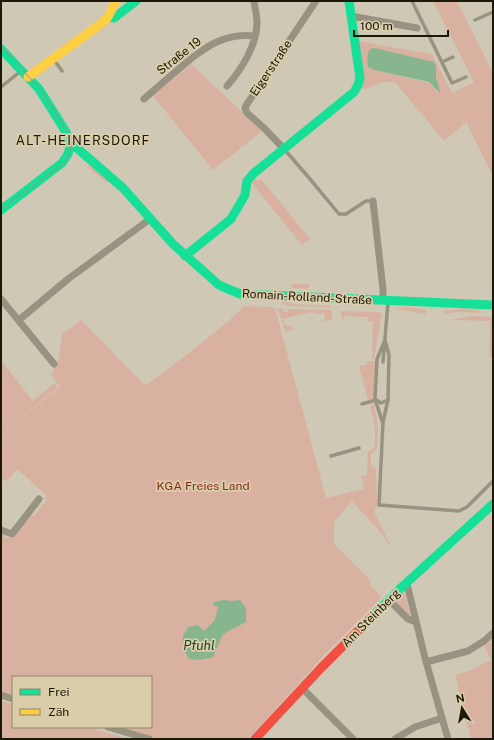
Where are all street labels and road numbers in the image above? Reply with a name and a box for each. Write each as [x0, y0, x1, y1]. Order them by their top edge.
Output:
street label: Straße 19 [154, 34, 204, 78]
street label: Eigerstraße [247, 37, 295, 99]
street label: Romain-Rolland-Straße [242, 287, 373, 307]
street label: Am Steinberg [339, 586, 403, 650]

